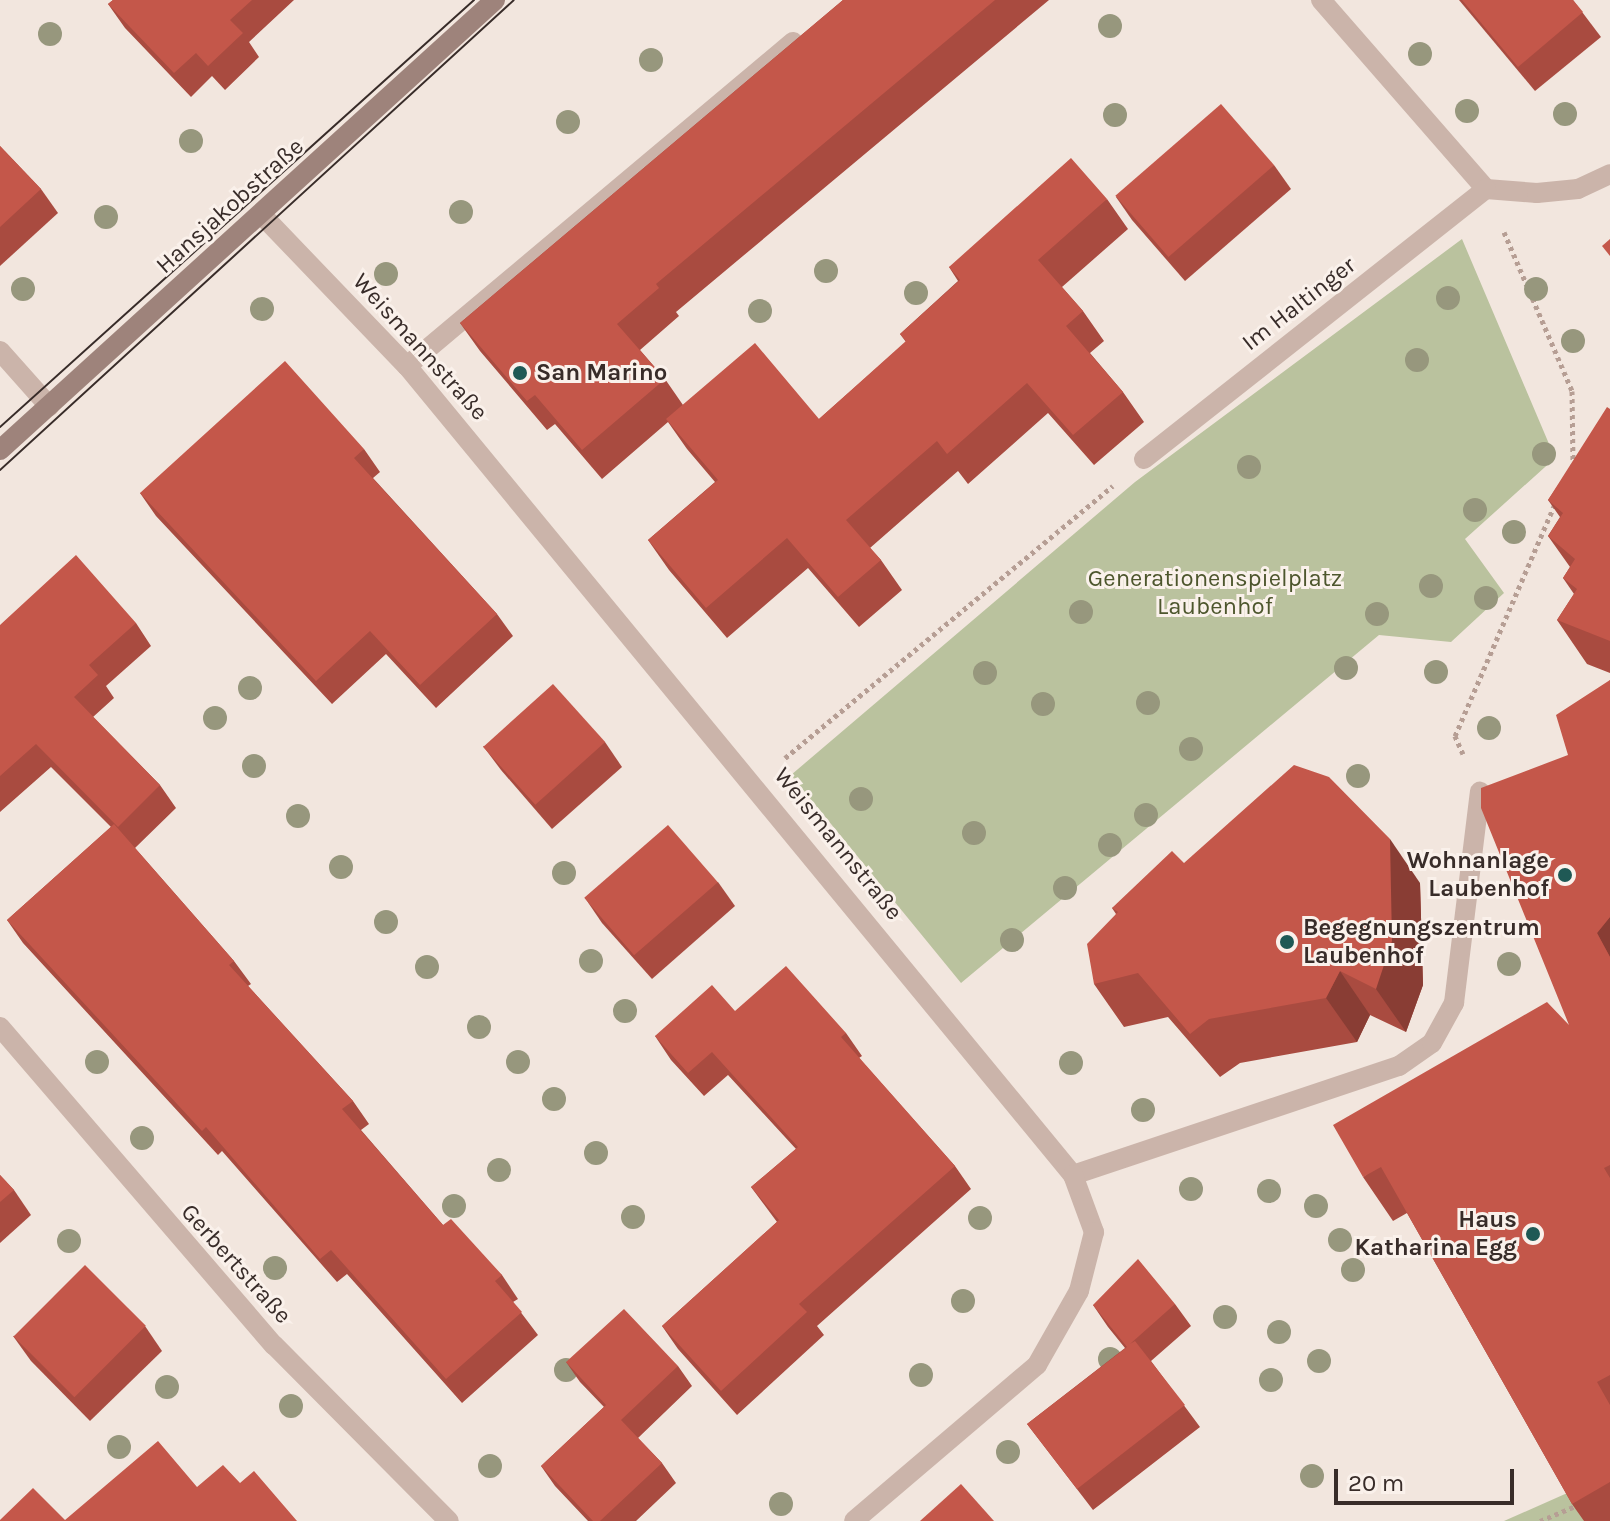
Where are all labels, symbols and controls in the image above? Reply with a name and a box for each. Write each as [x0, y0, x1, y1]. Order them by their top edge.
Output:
street label: Hansjakobstraße [150, 132, 310, 280]
street label: Im Haltinger [1237, 251, 1361, 357]
street label: Weismannstraße [346, 268, 494, 426]
place label: San Marino [536, 359, 667, 387]
marker: San Marino [511, 364, 529, 382]
park label: Generationenspielplatz Laubenhof [1088, 565, 1342, 621]
street label: Weismannstraße [768, 762, 908, 926]
place label: Wohnanlage Laubenhof [1407, 847, 1549, 903]
marker: Wohnanlage Laubenhof [1556, 866, 1574, 884]
place label: Begegnungszentrum Laubenhof [1303, 914, 1540, 970]
marker: Begegnungszentrum Laubenhof [1278, 933, 1296, 951]
street label: Gerbertstraße [175, 1198, 297, 1330]
place label: Haus Katharina Egg [1354, 1206, 1517, 1262]
marker: Haus Katharina Egg [1524, 1225, 1542, 1243]
scale bar [1338, 1453, 1518, 1503]
text: 20 m [1348, 1469, 1404, 1497]

